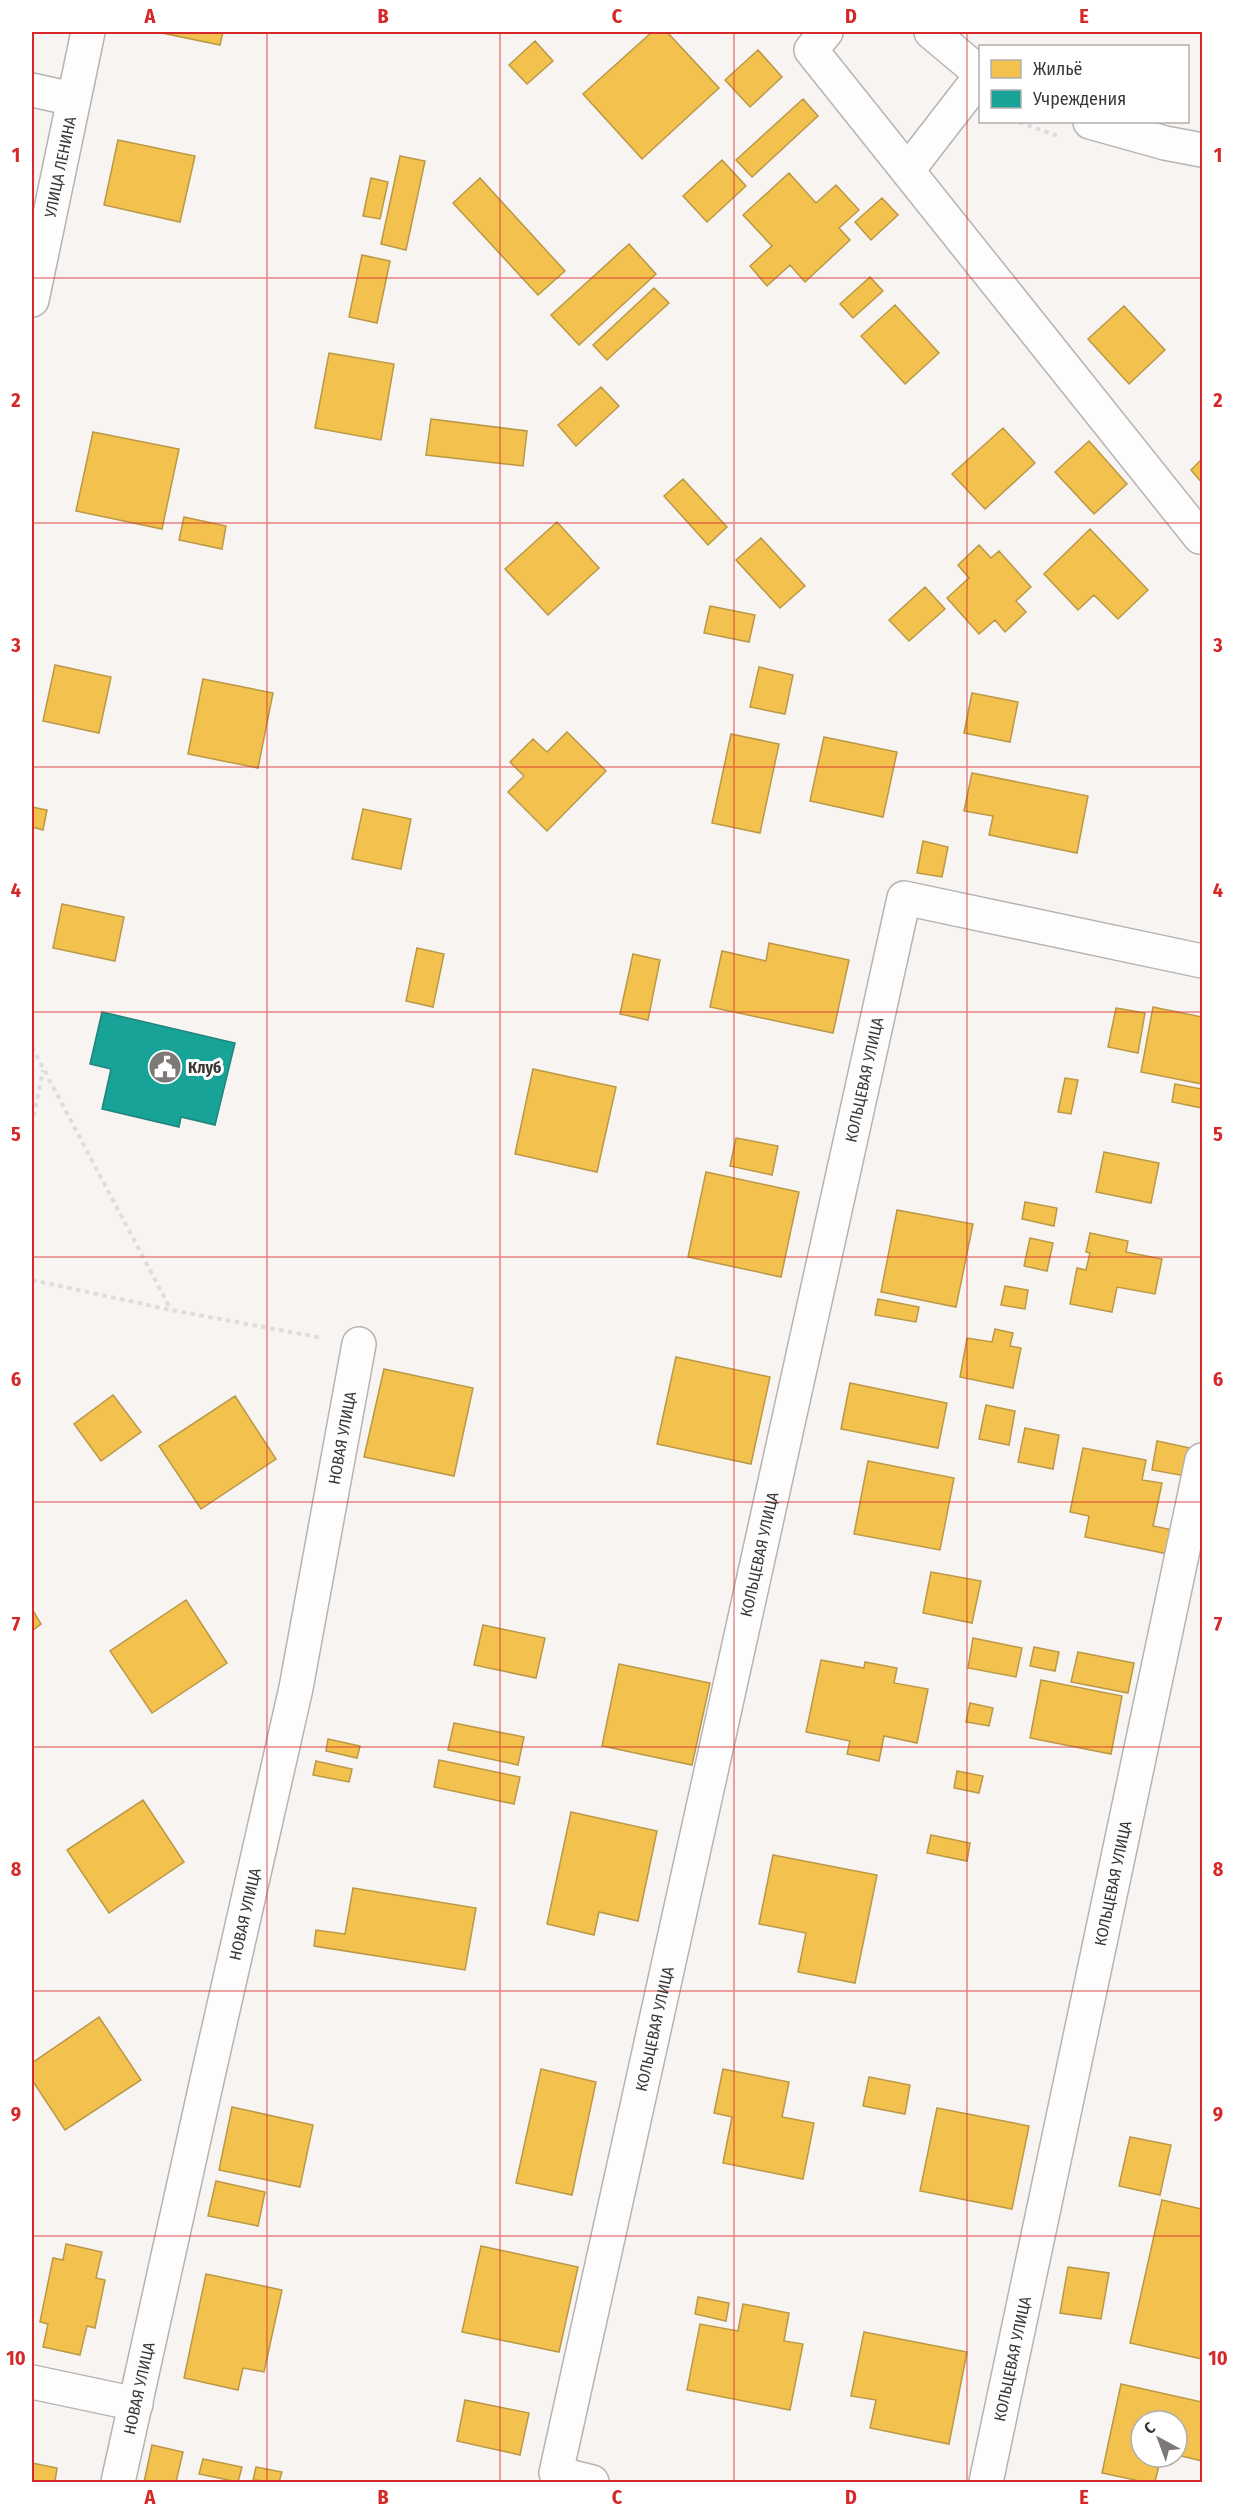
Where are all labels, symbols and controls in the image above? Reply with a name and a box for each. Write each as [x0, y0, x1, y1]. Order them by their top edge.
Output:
text: A [144, 4, 157, 28]
text: B [377, 4, 389, 28]
text: C [612, 4, 623, 28]
text: D [845, 4, 857, 28]
text: E [1079, 4, 1089, 28]
legend [979, 45, 1189, 123]
text: Жильё [1033, 58, 1083, 80]
text: Учреждения [1032, 88, 1126, 110]
street label: УЛИЦА ЛЕНИНА [40, 114, 80, 220]
text: 1 [12, 143, 20, 167]
text: 1 [1214, 143, 1222, 167]
text: 2 [10, 388, 21, 412]
text: 2 [1212, 388, 1223, 412]
text: 3 [10, 633, 21, 657]
text: 3 [1212, 633, 1223, 657]
text: 4 [11, 878, 21, 902]
text: 4 [1213, 878, 1223, 902]
street label: КОЛЬЦЕВАЯ УЛИЦА [841, 1015, 887, 1144]
public building icon: Клуб [147, 1049, 183, 1085]
place label: Клуб [188, 1058, 221, 1077]
text: 5 [11, 1122, 21, 1146]
text: 5 [1213, 1122, 1223, 1146]
text: 6 [11, 1367, 21, 1391]
text: 6 [1213, 1367, 1223, 1391]
street label: НОВАЯ УЛИЦА [324, 1389, 360, 1486]
street label: КОЛЬЦЕВАЯ УЛИЦА [736, 1490, 783, 1619]
text: 7 [12, 1612, 21, 1636]
text: 7 [1214, 1612, 1223, 1636]
street label: КОЛЬЦЕВАЯ УЛИЦА [1091, 1819, 1136, 1948]
text: 8 [11, 1857, 22, 1881]
text: 8 [1213, 1857, 1224, 1881]
street label: НОВАЯ УЛИЦА [226, 1866, 265, 1962]
street label: КОЛЬЦЕВАЯ УЛИЦА [632, 1964, 678, 2093]
text: 9 [11, 2102, 21, 2126]
text: 9 [1213, 2102, 1223, 2126]
street label: КОЛЬЦЕВАЯ УЛИЦА [990, 2294, 1035, 2423]
street label: НОВАЯ УЛИЦА [120, 2340, 159, 2436]
text: 10 [6, 2346, 26, 2370]
text: 10 [1208, 2346, 1228, 2370]
north arrow [1129, 2409, 1189, 2469]
text: С [1140, 2418, 1159, 2438]
text: A [144, 2485, 157, 2509]
text: B [377, 2485, 389, 2509]
text: C [612, 2485, 623, 2509]
text: D [845, 2485, 857, 2509]
text: E [1079, 2485, 1089, 2509]

